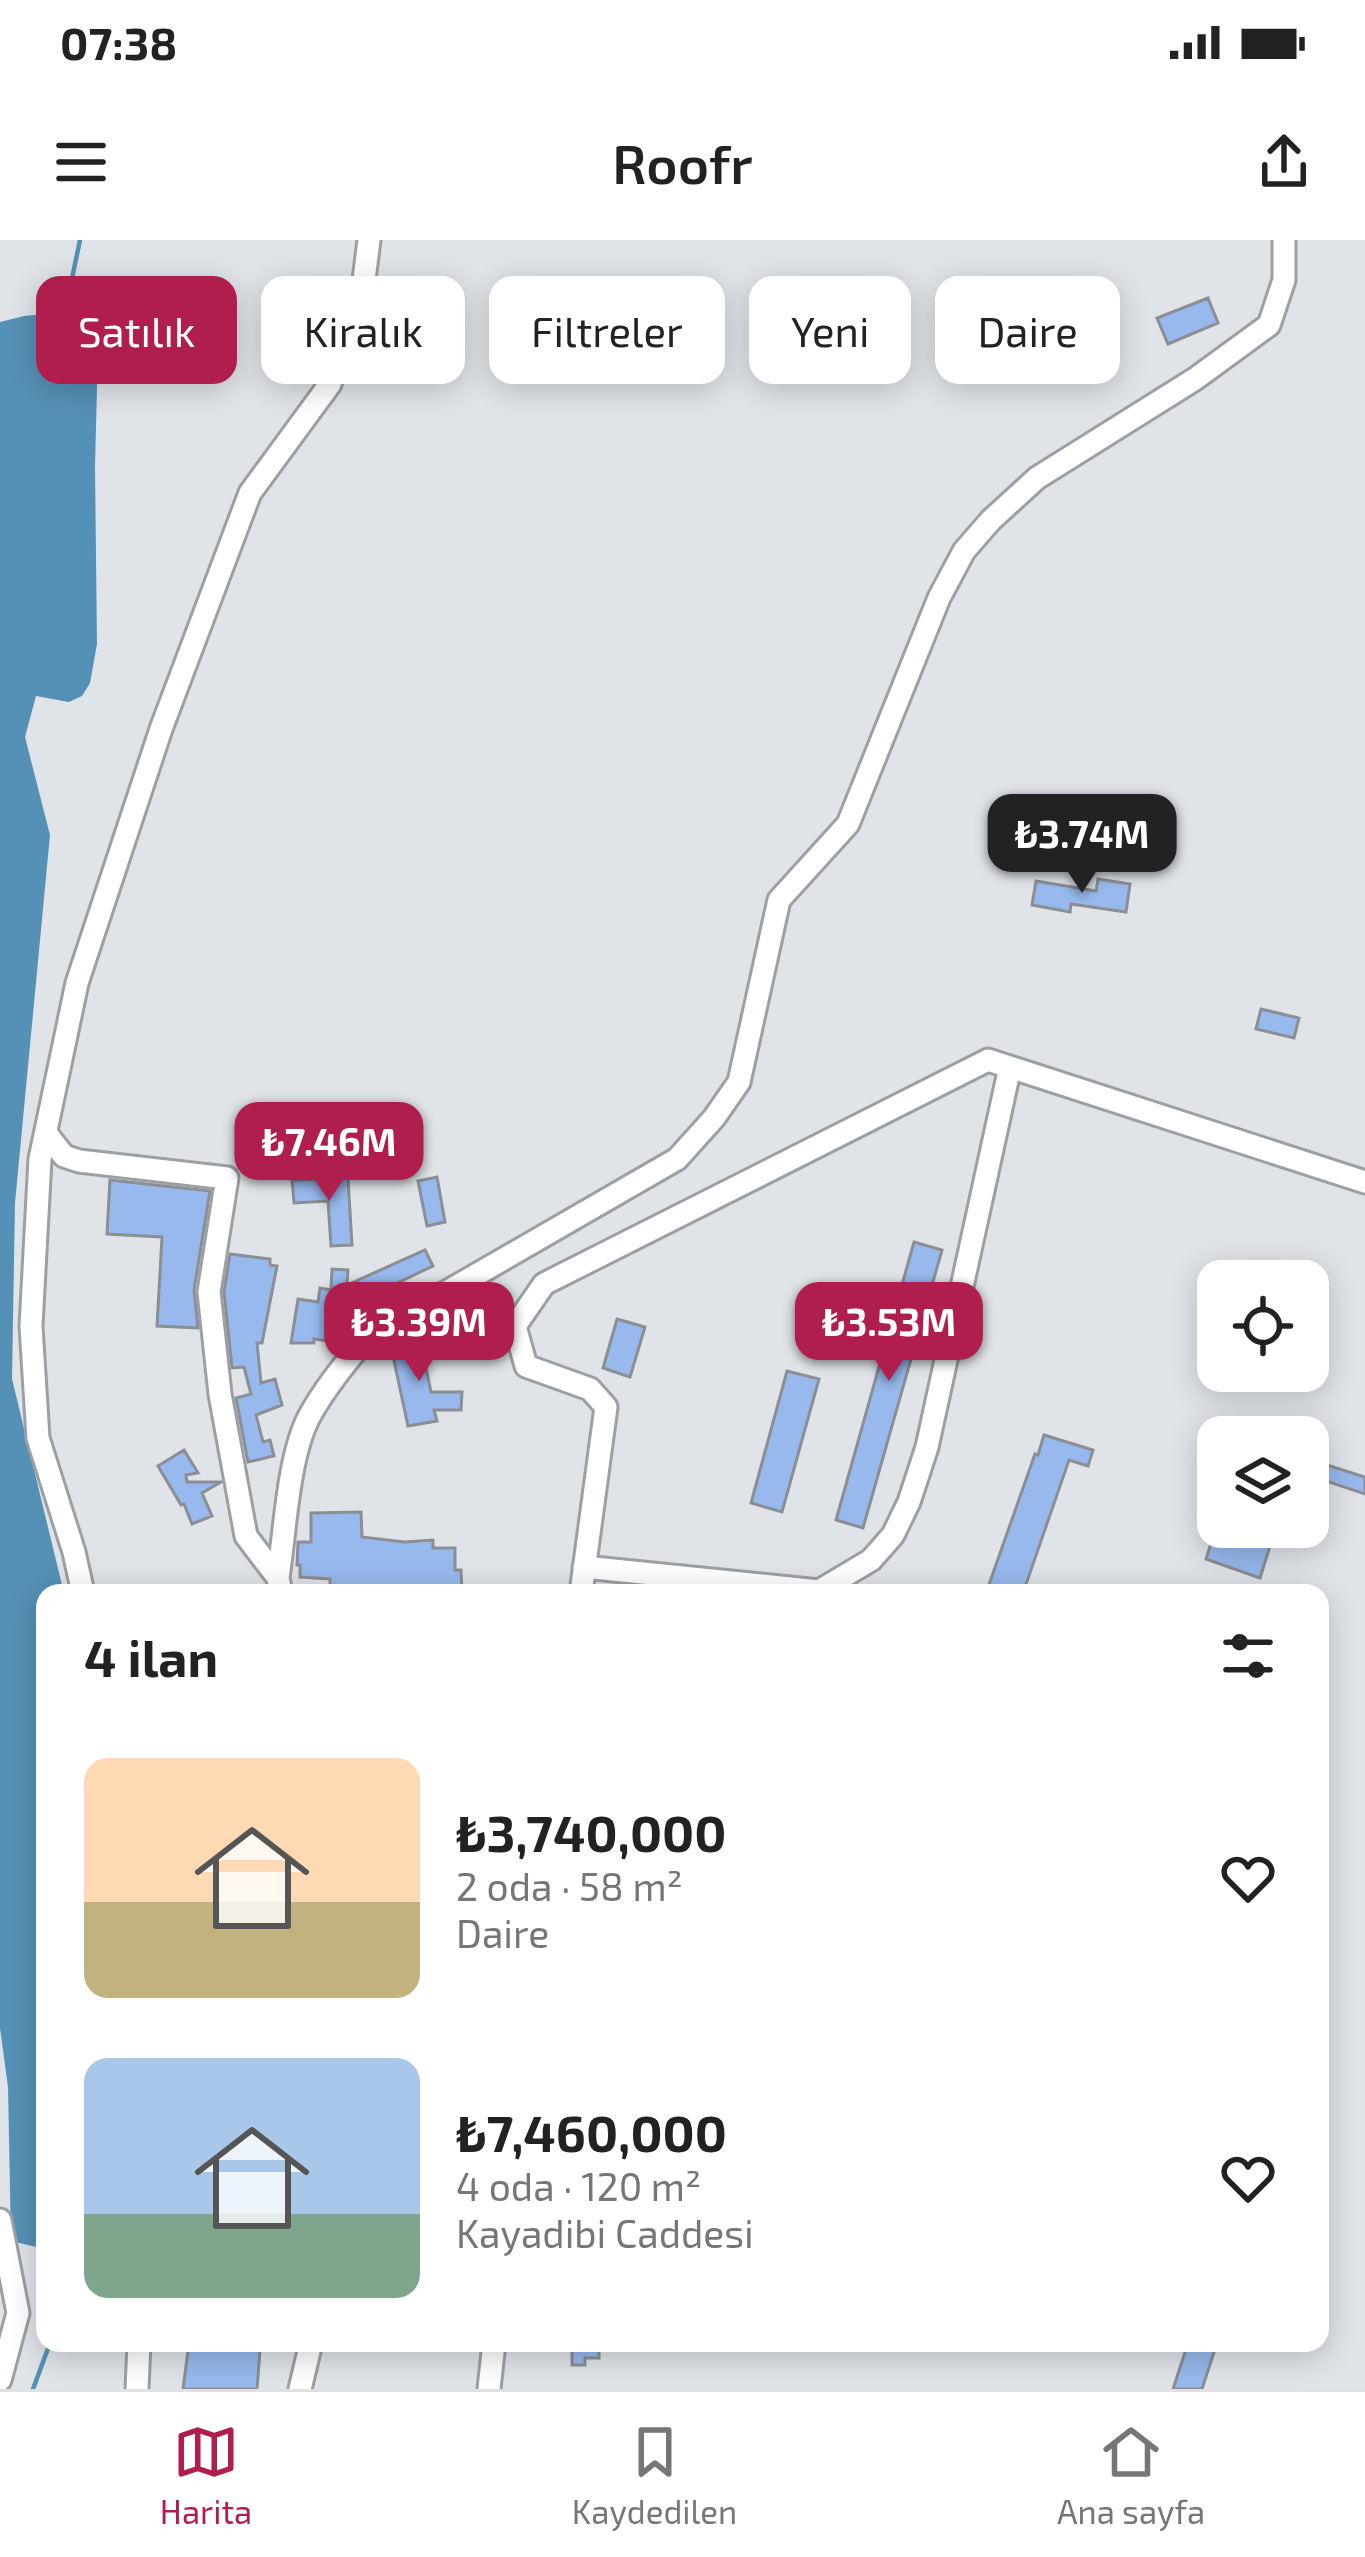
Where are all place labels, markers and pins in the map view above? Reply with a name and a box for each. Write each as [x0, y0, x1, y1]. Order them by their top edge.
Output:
pin: ₺3.74M [984, 794, 1180, 896]
pin: ₺7.46M [231, 1102, 427, 1204]
pin: ₺3.39M [321, 1282, 517, 1384]
pin: ₺3.53M [791, 1282, 987, 1384]

